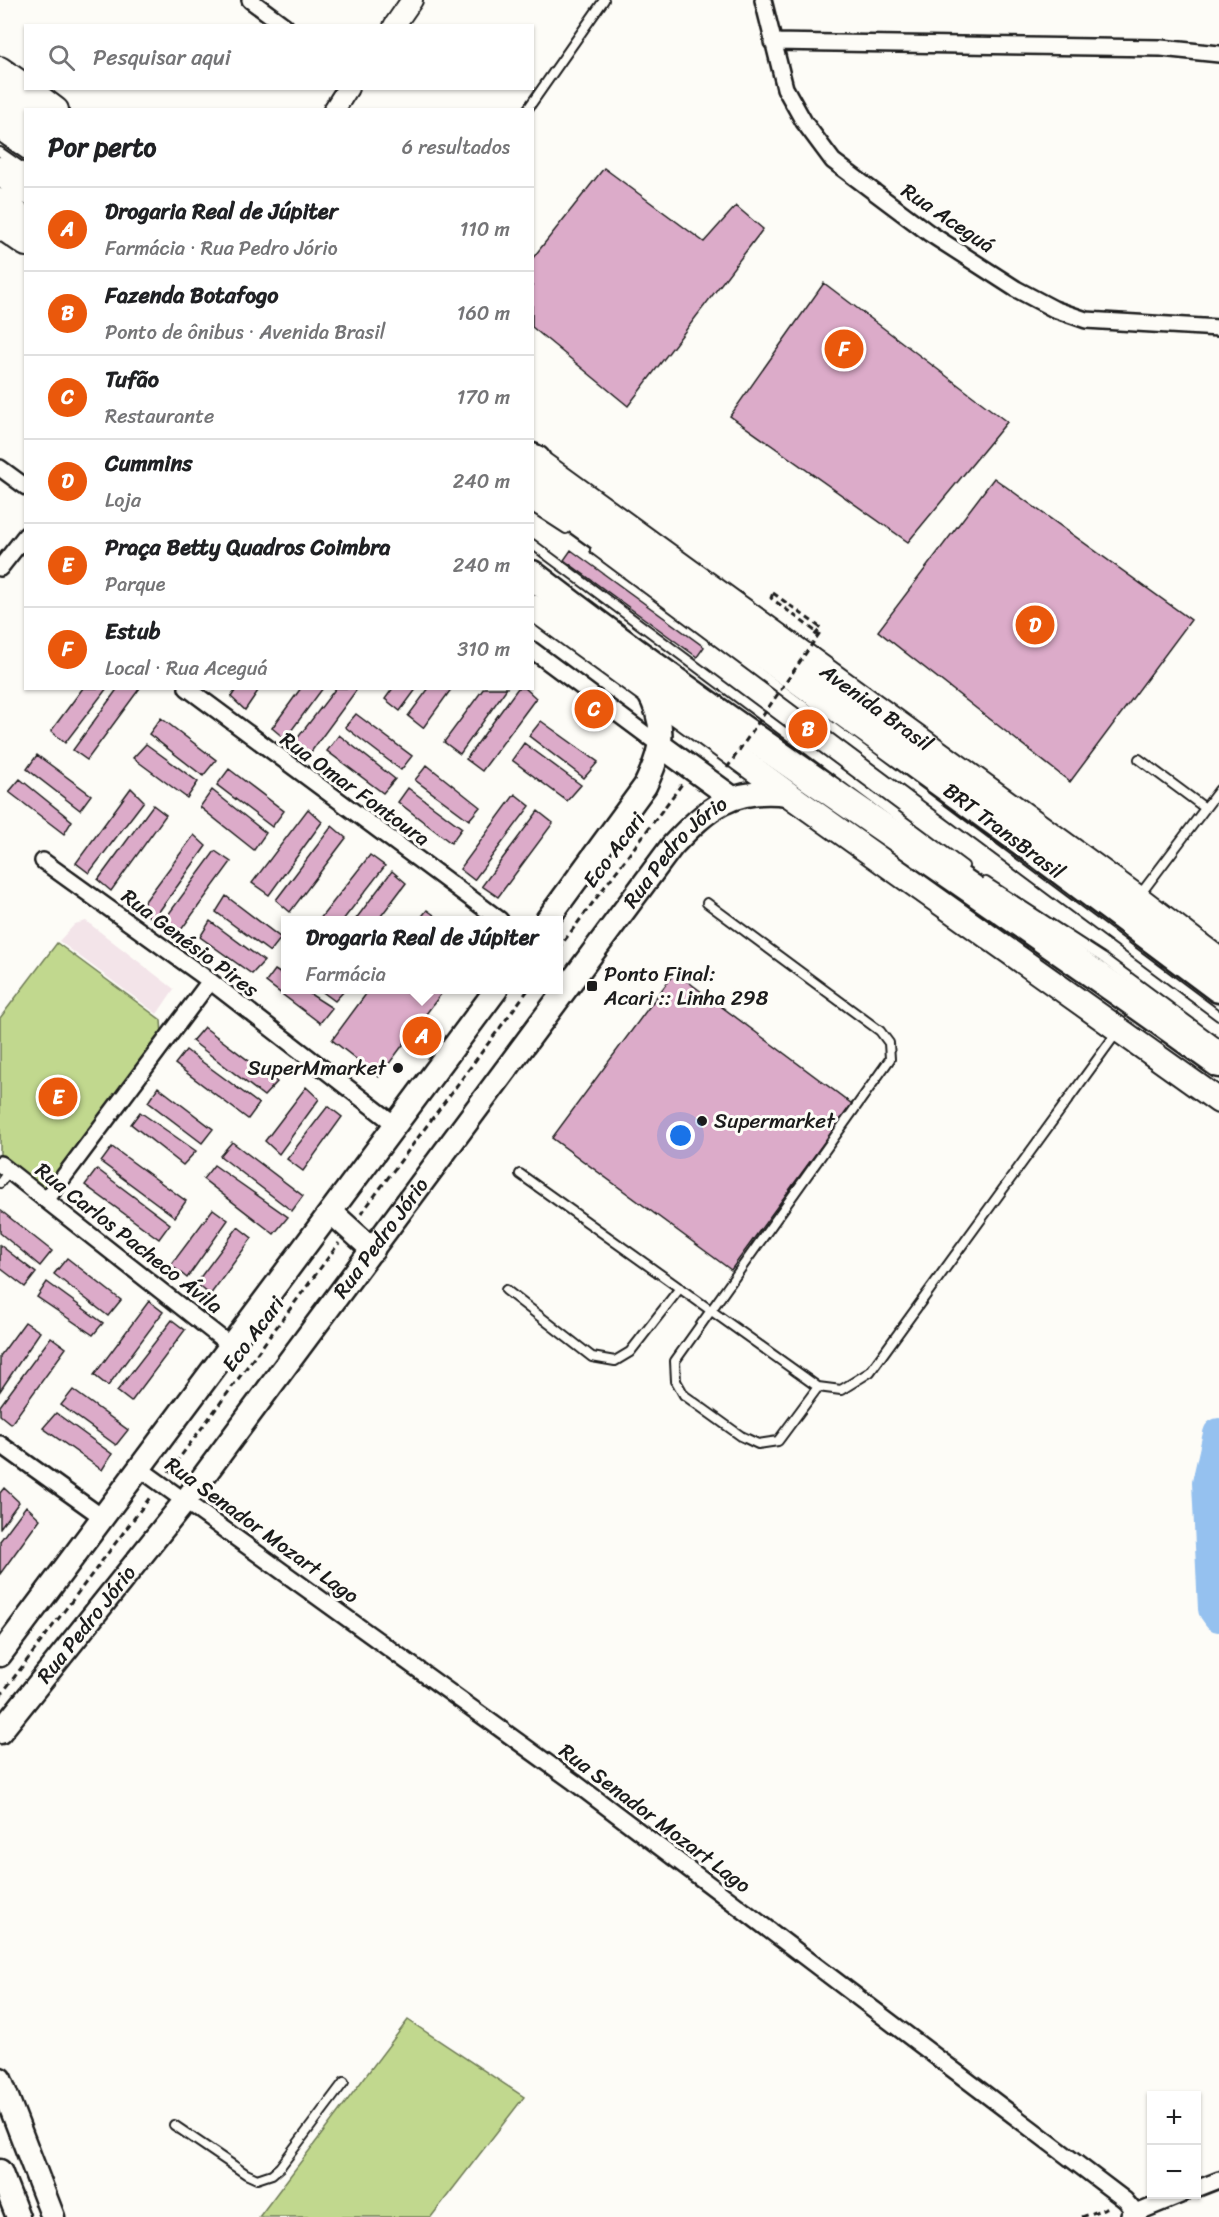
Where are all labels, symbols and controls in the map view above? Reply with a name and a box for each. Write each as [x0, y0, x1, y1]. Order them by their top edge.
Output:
search box [24, 24, 534, 90]
text: Pesquisar aqui [93, 38, 231, 77]
icon: search [45, 41, 78, 74]
text: Por perto [48, 124, 156, 170]
text: 6 resultados [402, 130, 510, 165]
street label: Rua Aceguá [893, 172, 1003, 264]
text: Drogaria Real de Júpiter [105, 192, 338, 231]
text: A [61, 212, 74, 247]
text: 110 m [460, 212, 510, 247]
text: Farmácia · Rua Pedro Jório [105, 231, 338, 266]
text: Fazenda Botafogo [105, 276, 278, 315]
text: B [61, 296, 74, 331]
text: 160 m [457, 296, 510, 331]
text: Ponto de ônibus · Avenida Brasil [105, 315, 385, 350]
pin: F [824, 326, 864, 372]
text: Tufão [105, 360, 159, 399]
text: C [61, 380, 74, 415]
text: 170 m [457, 380, 510, 415]
text: Restaurante [105, 399, 214, 434]
text: Cummins [105, 444, 192, 483]
text: D [62, 464, 73, 499]
text: 240 m [453, 464, 510, 499]
text: Loja [105, 483, 141, 518]
text: Praça Betty Quadros Coimbra [105, 528, 390, 567]
text: E [62, 548, 73, 583]
text: 240 m [453, 548, 510, 583]
text: Parque [105, 567, 165, 602]
pin: D [1016, 602, 1054, 648]
text: Estub [105, 612, 160, 651]
text: F [62, 632, 73, 667]
text: 310 m [457, 632, 510, 667]
text: Local · Rua Aceguá [105, 651, 268, 686]
street label: Avenida Brasil [811, 653, 942, 763]
pin: C [574, 686, 614, 732]
pin: B [788, 706, 828, 752]
street label: Rua Omar Fontoura [272, 721, 439, 857]
street label: BRT TransBrasil [935, 772, 1074, 890]
street label: Rua Pedro Jório [613, 785, 734, 917]
street label: Eco Acari [573, 803, 656, 896]
street label: Rua Genésio Pires [113, 878, 267, 1008]
popup [281, 916, 563, 994]
text: Drogaria Real de Júpiter [306, 918, 538, 957]
place label: Ponto Final: Acari :: Linha 298 [603, 955, 769, 1017]
text: Farmácia [306, 957, 386, 992]
marker: Ponto Final: Acari :: Linha 298 [585, 979, 599, 993]
pin: A [402, 1014, 442, 1058]
place label: SuperMmarket [247, 1049, 388, 1087]
marker: SuperMmarket [391, 1061, 405, 1075]
pin: E [38, 1074, 78, 1120]
place label: Supermarket [714, 1102, 836, 1140]
marker: Supermarket [695, 1114, 709, 1128]
your location [666, 1121, 695, 1150]
street label: Rua Carlos Pacheco Ávila [27, 1152, 232, 1324]
street label: Rua Pedro Jório [323, 1169, 439, 1307]
street label: Eco Acari [212, 1287, 295, 1380]
street label: Rua Senador Mozart Lago [157, 1446, 367, 1614]
street label: Rua Pedro Jório [27, 1556, 146, 1692]
street label: Rua Senador Mozart Lago [551, 1733, 759, 1903]
map controls [1147, 2091, 1201, 2199]
button: + [1147, 2091, 1201, 2145]
button: − [1147, 2145, 1201, 2199]

